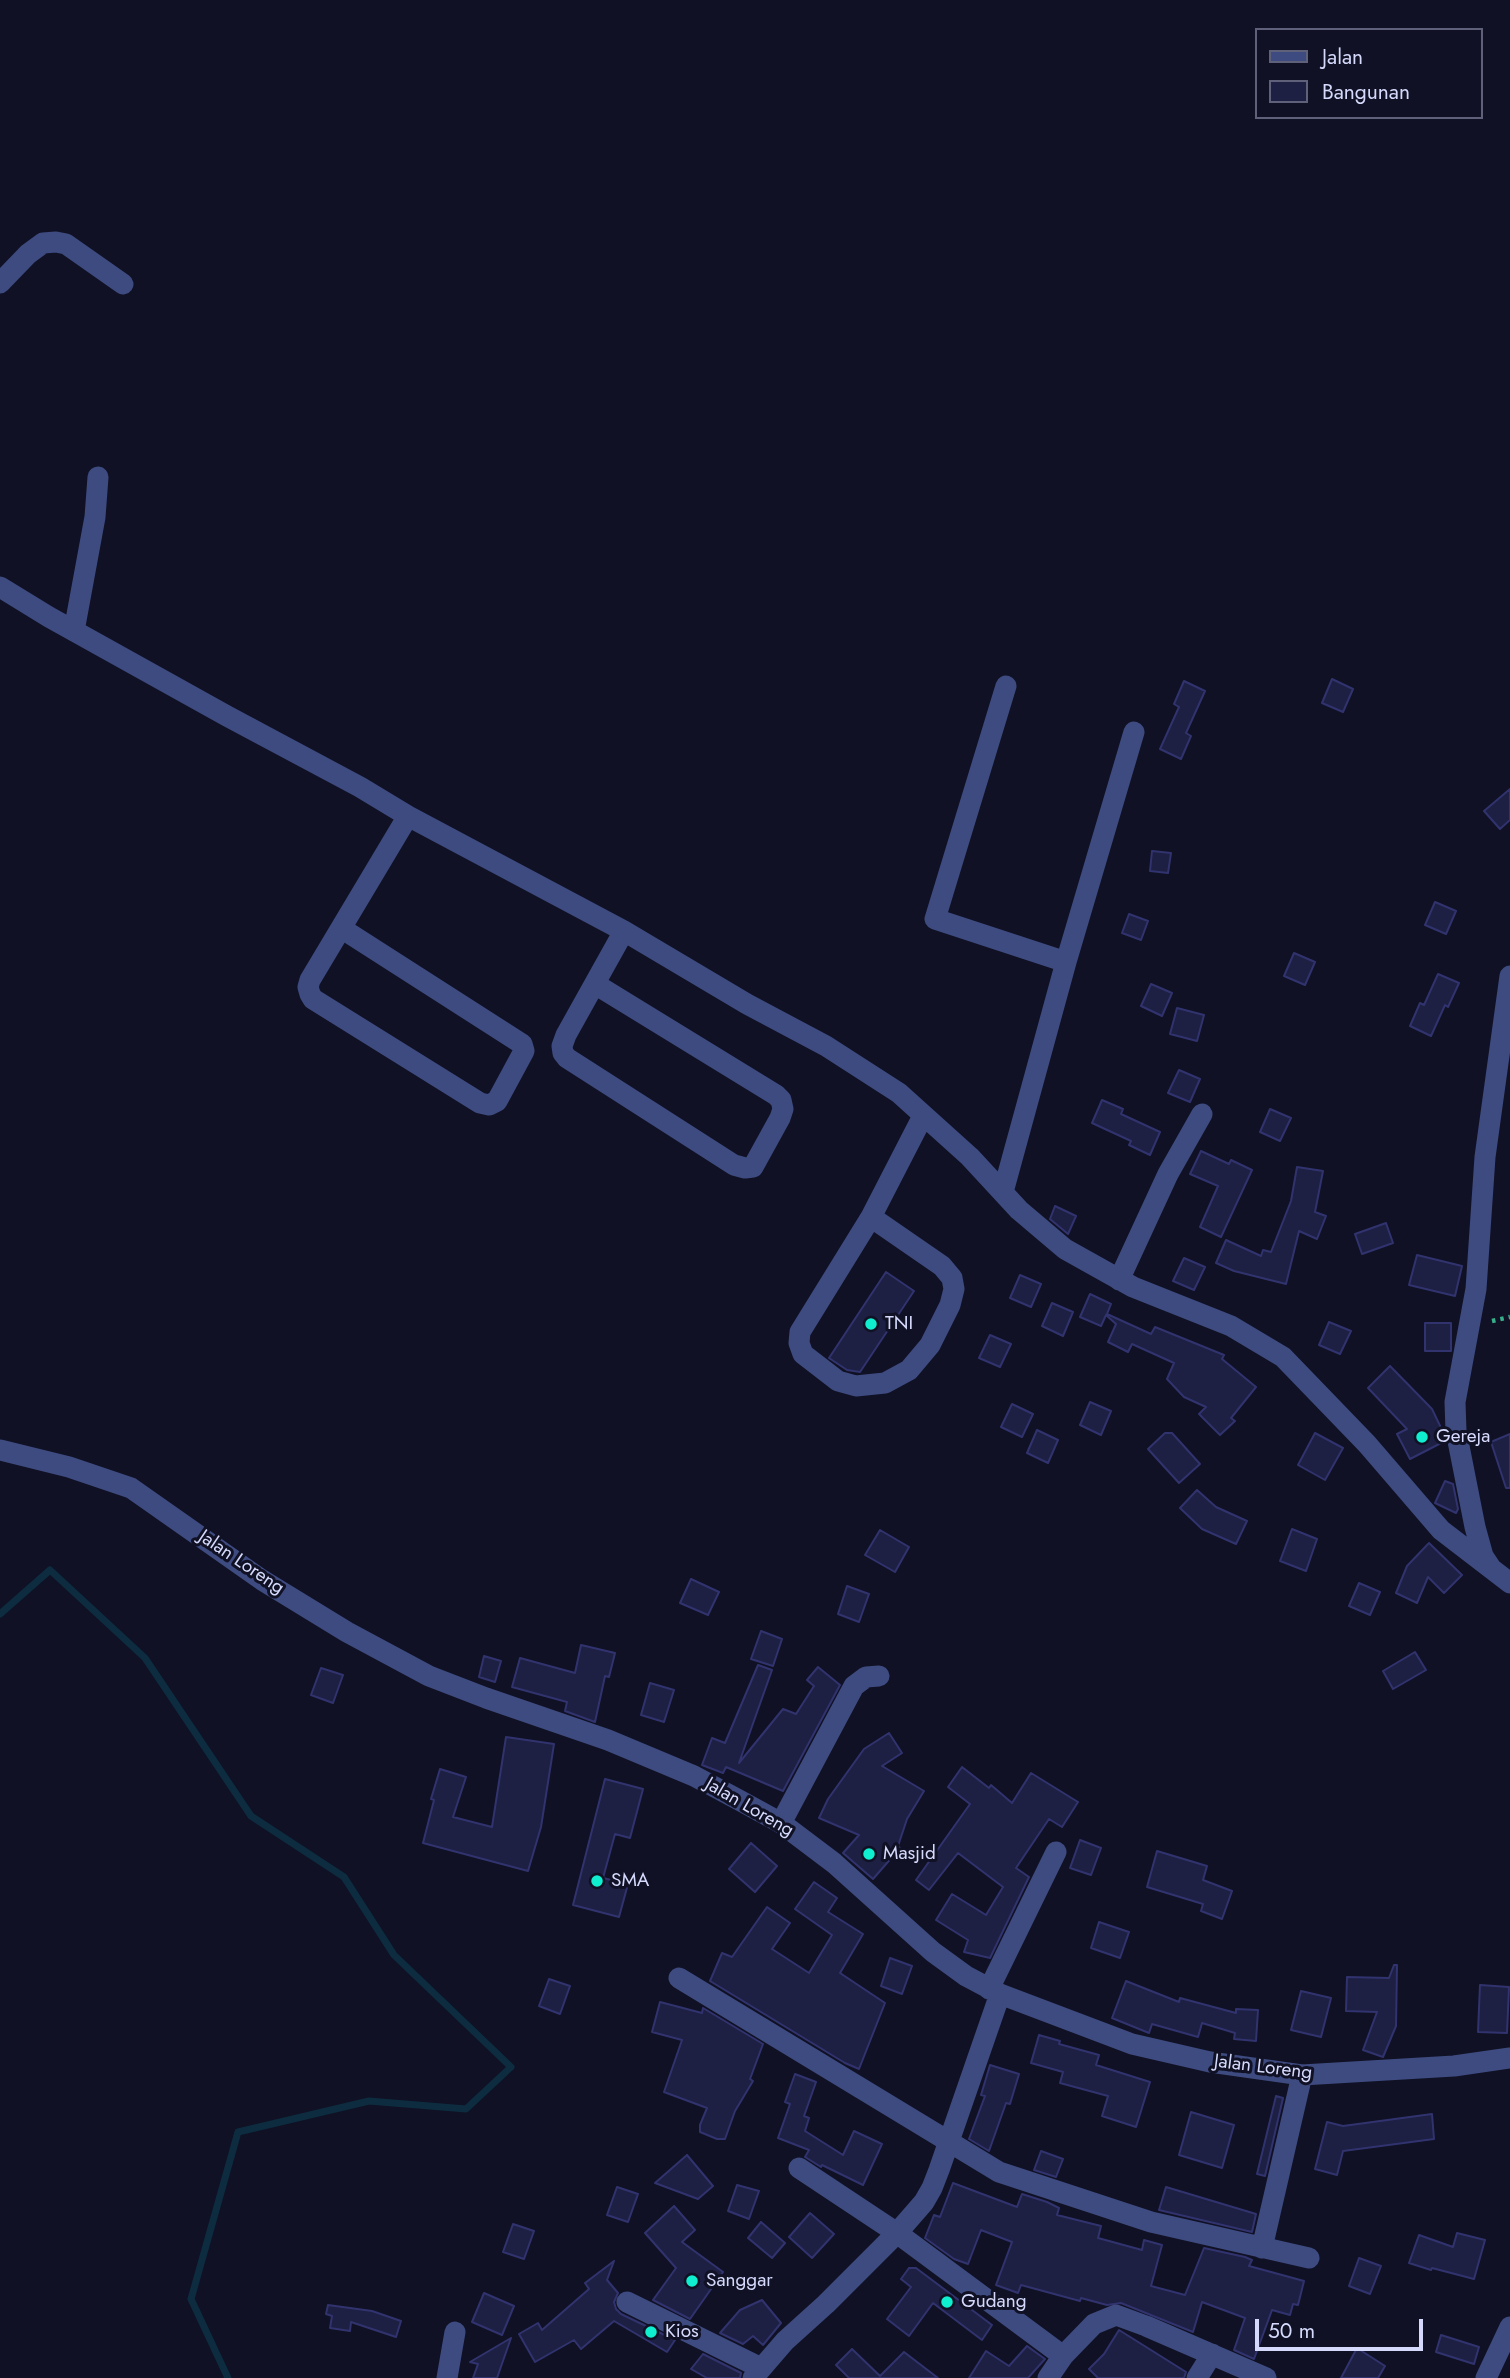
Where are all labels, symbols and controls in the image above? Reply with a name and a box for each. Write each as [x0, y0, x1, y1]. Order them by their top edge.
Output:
legend [1254, 28, 1482, 119]
text: Jalan [1322, 42, 1363, 72]
text: Bangunan [1322, 77, 1410, 107]
place label: TNI [885, 1313, 913, 1335]
marker: TNI [863, 1316, 879, 1332]
place label: Gereja [1436, 1426, 1490, 1448]
marker: Gereja [1414, 1429, 1430, 1445]
street label: Jalan Loreng [194, 1526, 288, 1600]
street label: Jalan Loreng [701, 1773, 797, 1843]
place label: Masjid [883, 1843, 936, 1865]
marker: Masjid [861, 1846, 877, 1862]
place label: SMA [611, 1870, 649, 1892]
marker: SMA [589, 1873, 605, 1889]
street label: Jalan Loreng [1213, 2051, 1313, 2085]
place label: Sanggar [706, 2270, 773, 2292]
marker: Sanggar [684, 2273, 700, 2289]
place label: Gudang [961, 2291, 1026, 2313]
marker: Gudang [939, 2294, 955, 2310]
scale bar [1258, 2304, 1426, 2348]
text: 50 m [1268, 2316, 1315, 2346]
place label: Kios [665, 2321, 699, 2343]
marker: Kios [643, 2324, 659, 2340]

